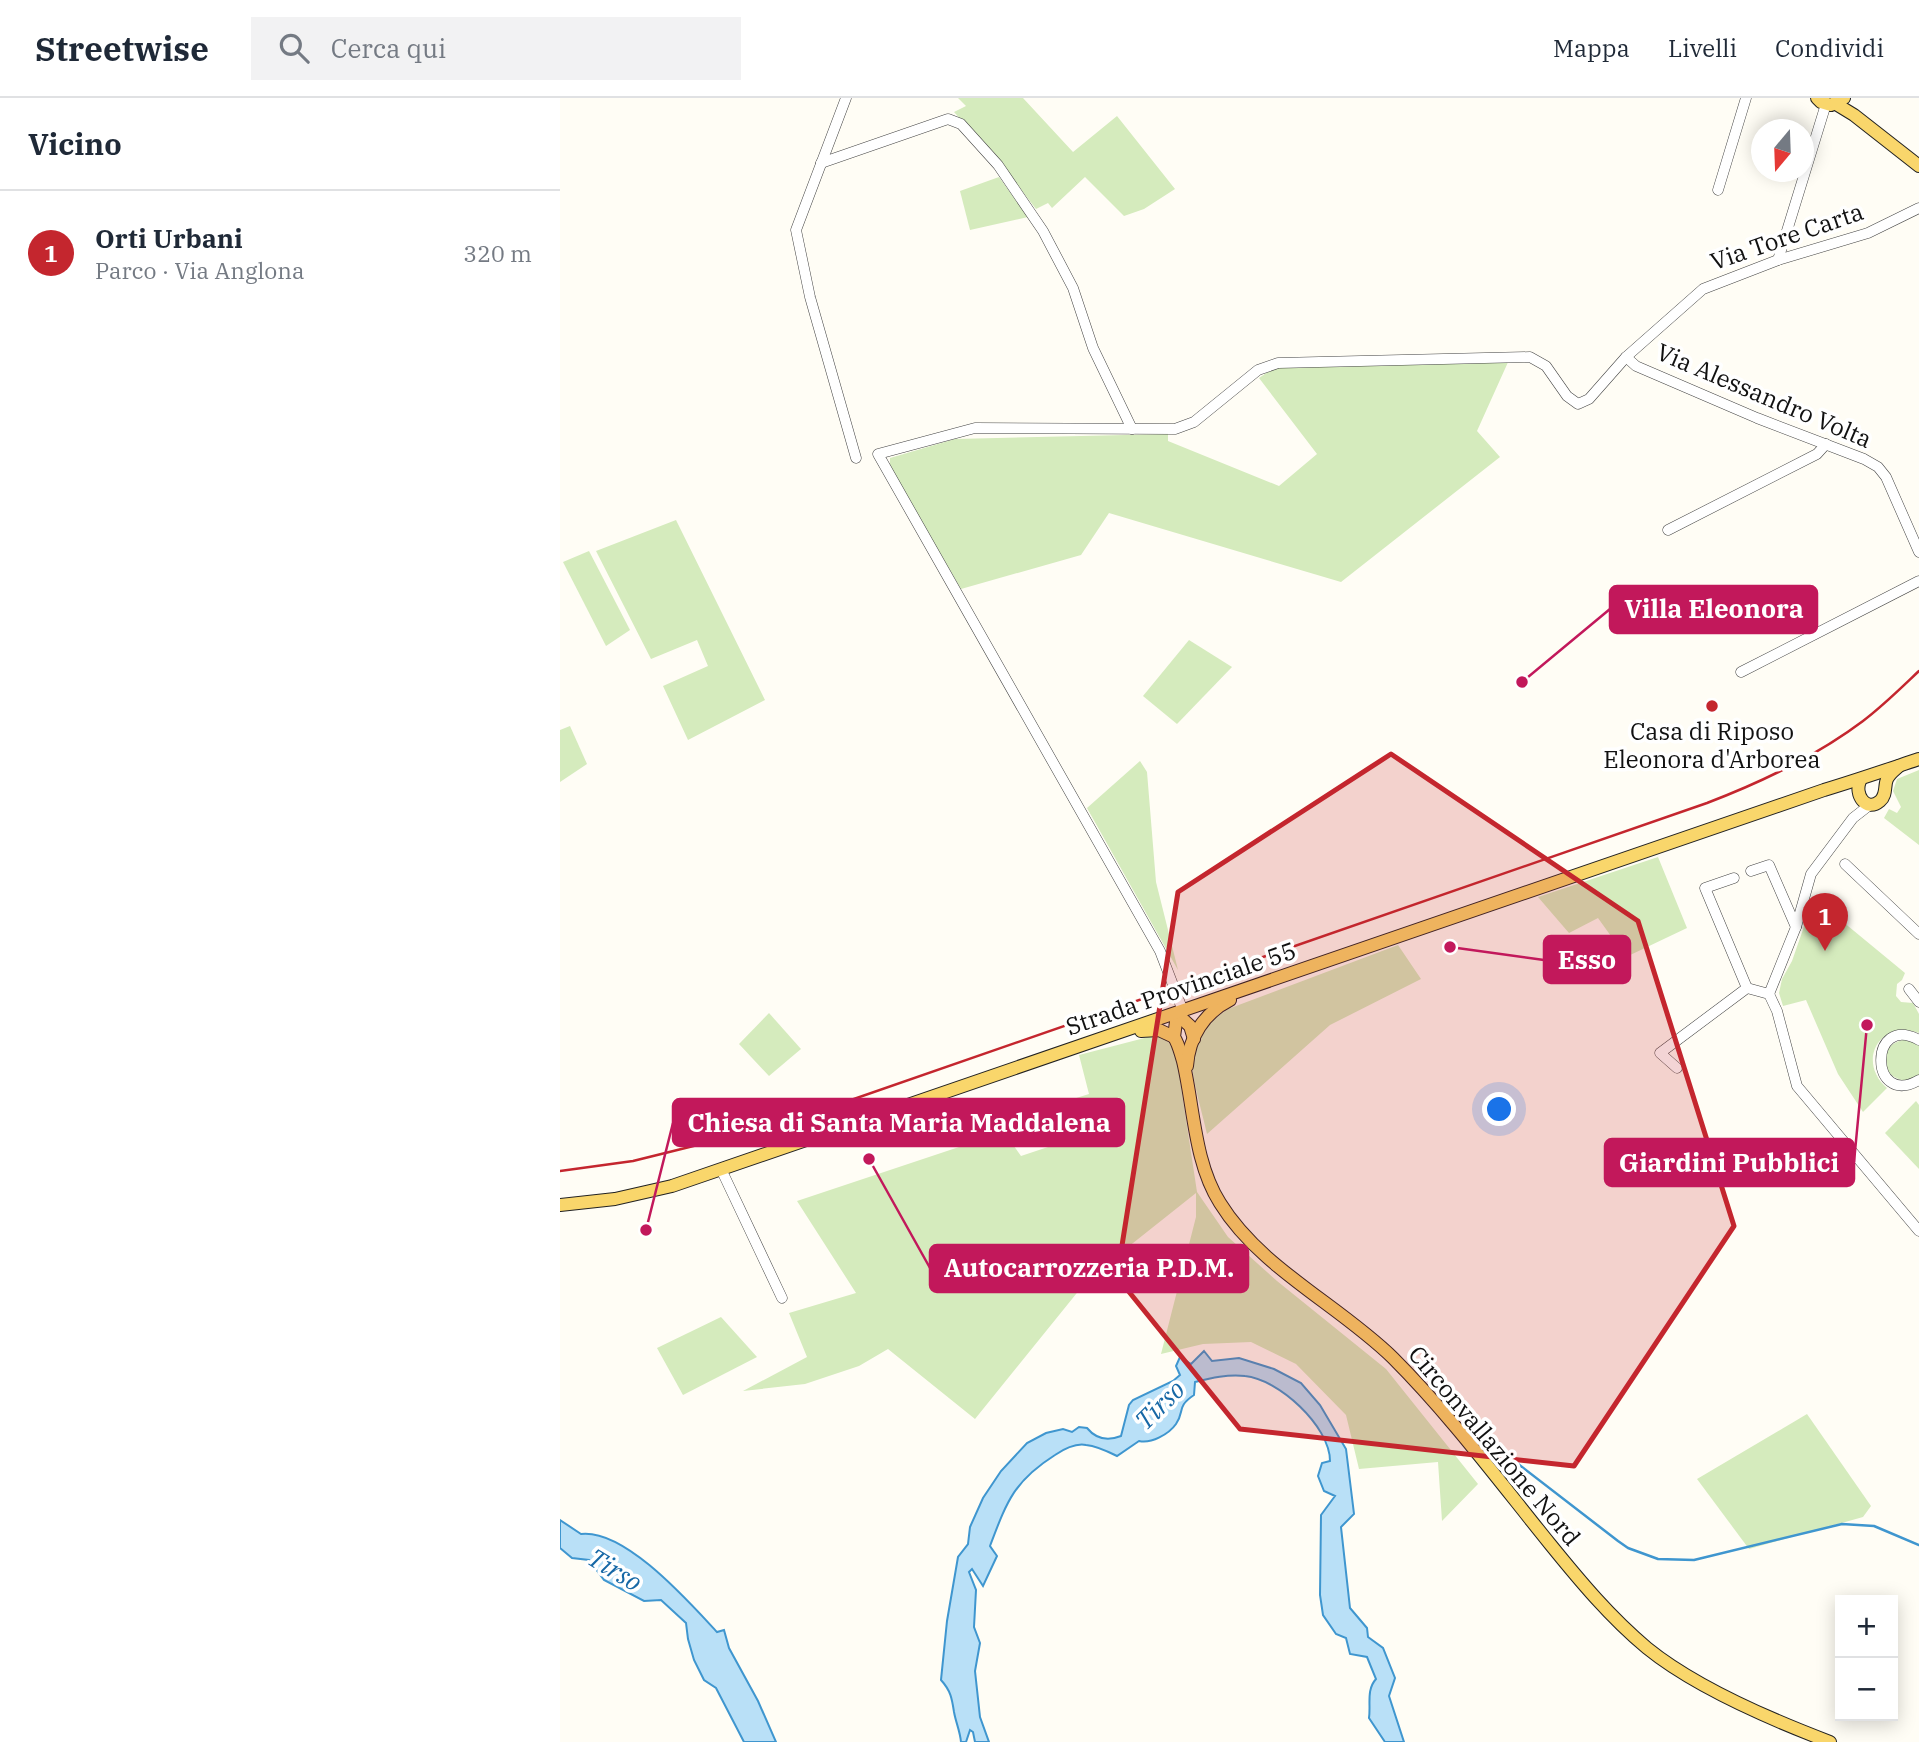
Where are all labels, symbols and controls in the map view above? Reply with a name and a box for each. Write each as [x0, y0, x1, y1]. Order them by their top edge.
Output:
search box [251, 17, 741, 80]
text: Streetwise [35, 27, 209, 70]
icon: search [275, 29, 313, 67]
text: Cerca qui [331, 31, 446, 65]
text: Mappa [1553, 32, 1630, 64]
text: Livelli [1668, 32, 1737, 64]
text: Condividi [1775, 32, 1884, 64]
north arrow [1751, 119, 1814, 182]
text: Vicino [28, 124, 122, 163]
street label: Via Tore Carta [1706, 195, 1867, 277]
text: Orti Urbani [95, 221, 243, 255]
text: 1 [44, 238, 58, 268]
text: 320 m [463, 238, 532, 268]
text: Parco · Via Anglona [95, 255, 305, 285]
street label: Via Alessandro Volta [1652, 335, 1877, 455]
callout: Villa Eleonora [1610, 586, 1817, 633]
text: Villa Eleonora [1624, 591, 1804, 625]
marker: Casa di Riposo Eleonora d'Arborea [1704, 698, 1720, 714]
place label: Casa di Riposo Eleonora d'Arborea [1603, 715, 1821, 775]
pin: 1 [1802, 893, 1848, 951]
street label: Strada Provinciale 55 [1061, 934, 1300, 1042]
callout: Esso [1544, 936, 1630, 983]
text: Esso [1558, 942, 1616, 976]
your location [1482, 1092, 1516, 1126]
callout: Chiesa di Santa Maria Maddalena [673, 1099, 1124, 1146]
text: Chiesa di Santa Maria Maddalena [687, 1105, 1111, 1139]
callout: Giardini Pubblici [1605, 1139, 1854, 1186]
text: Giardini Pubblici [1619, 1145, 1840, 1179]
callout: Autocarrozzeria P.D.M. [930, 1245, 1248, 1292]
text: Autocarrozzeria P.D.M. [944, 1250, 1234, 1284]
street label: Circonvallazione Nord [1402, 1339, 1588, 1552]
water label: Tirso [1127, 1372, 1192, 1437]
water label: Tirso [582, 1540, 649, 1598]
map controls [1835, 1595, 1898, 1721]
button: + [1835, 1595, 1898, 1658]
button: − [1835, 1658, 1898, 1721]

